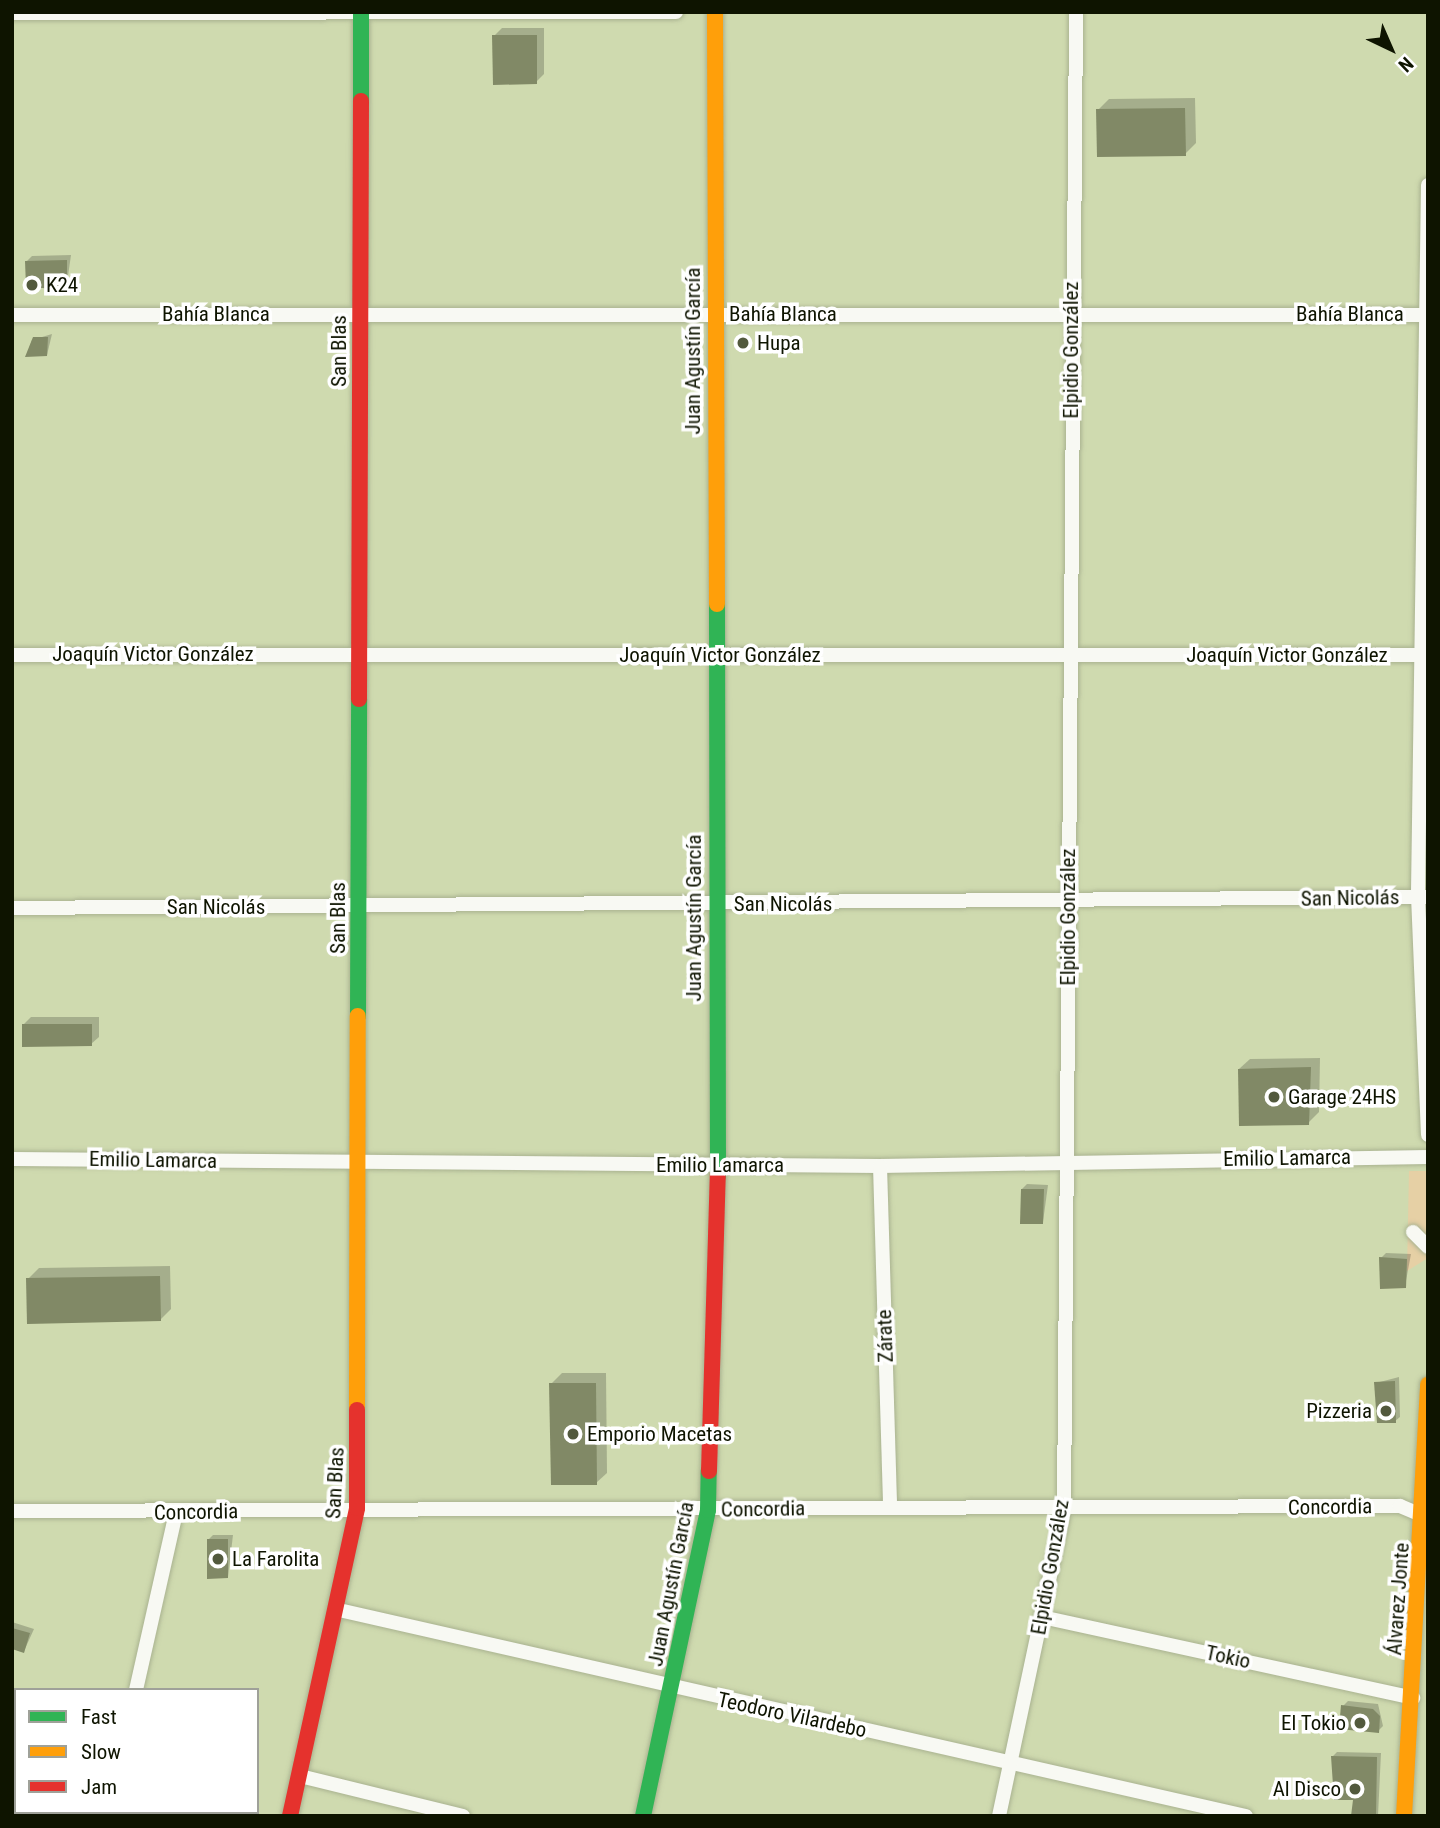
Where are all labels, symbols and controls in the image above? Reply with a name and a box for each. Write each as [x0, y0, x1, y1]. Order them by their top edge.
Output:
north arrow [1356, 14, 1426, 84]
text: N [1394, 52, 1418, 77]
street label: Juan Agustín García [680, 267, 706, 435]
place label: K24 [46, 272, 78, 298]
marker: K24 [24, 277, 40, 293]
street label: Elpidio González [1058, 281, 1084, 419]
street label: Bahía Blanca [162, 301, 270, 327]
street label: Bahía Blanca [729, 301, 837, 327]
street label: Bahía Blanca [1296, 301, 1404, 327]
street label: San Blas [326, 315, 352, 387]
place label: Hupa [757, 330, 801, 356]
marker: Hupa [735, 335, 751, 351]
street label: Joaquín Victor González [52, 641, 254, 667]
street label: Joaquín Victor González [619, 642, 821, 668]
street label: Joaquín Victor González [1186, 642, 1388, 668]
street label: Juan Agustín García [681, 834, 707, 1002]
street label: Elpidio González [1055, 848, 1081, 986]
street label: San Blas [325, 882, 351, 954]
street label: San Nicolás [1301, 885, 1399, 911]
street label: San Nicolás [734, 891, 832, 917]
street label: San Nicolás [167, 894, 265, 920]
place label: Garage 24HS [1288, 1084, 1396, 1110]
marker: Garage 24HS [1266, 1089, 1282, 1105]
street label: Emilio Lamarca [1223, 1144, 1351, 1172]
street label: Emilio Lamarca [89, 1146, 217, 1174]
street label: Emilio Lamarca [656, 1152, 784, 1178]
street label: Zárate [871, 1309, 899, 1363]
place label: Pizzeria [1306, 1398, 1372, 1424]
marker: Pizzeria [1378, 1403, 1394, 1419]
place label: Emporio Macetas [587, 1421, 732, 1447]
marker: Emporio Macetas [565, 1426, 581, 1442]
street label: San Blas [321, 1446, 349, 1520]
street label: Concordia [1288, 1494, 1372, 1520]
street label: Concordia [721, 1496, 805, 1522]
street label: Elpidio González [1026, 1497, 1074, 1637]
street label: Concordia [154, 1499, 238, 1525]
street label: Juan Agustín García [643, 1500, 699, 1668]
street label: Álvarez Jonte [1381, 1542, 1415, 1656]
place label: La Farolita [232, 1546, 319, 1572]
marker: La Farolita [210, 1551, 226, 1567]
street label: Tokio [1203, 1640, 1253, 1674]
street label: Teodoro Vilardebo [715, 1687, 869, 1743]
legend [14, 1688, 259, 1814]
text: Fast [81, 1705, 117, 1729]
place label: El Tokio [1281, 1710, 1346, 1736]
marker: El Tokio [1352, 1715, 1368, 1731]
text: Slow [81, 1740, 121, 1764]
text: Jam [81, 1775, 117, 1799]
place label: Al Disco [1273, 1776, 1341, 1802]
marker: Al Disco [1347, 1781, 1363, 1797]

